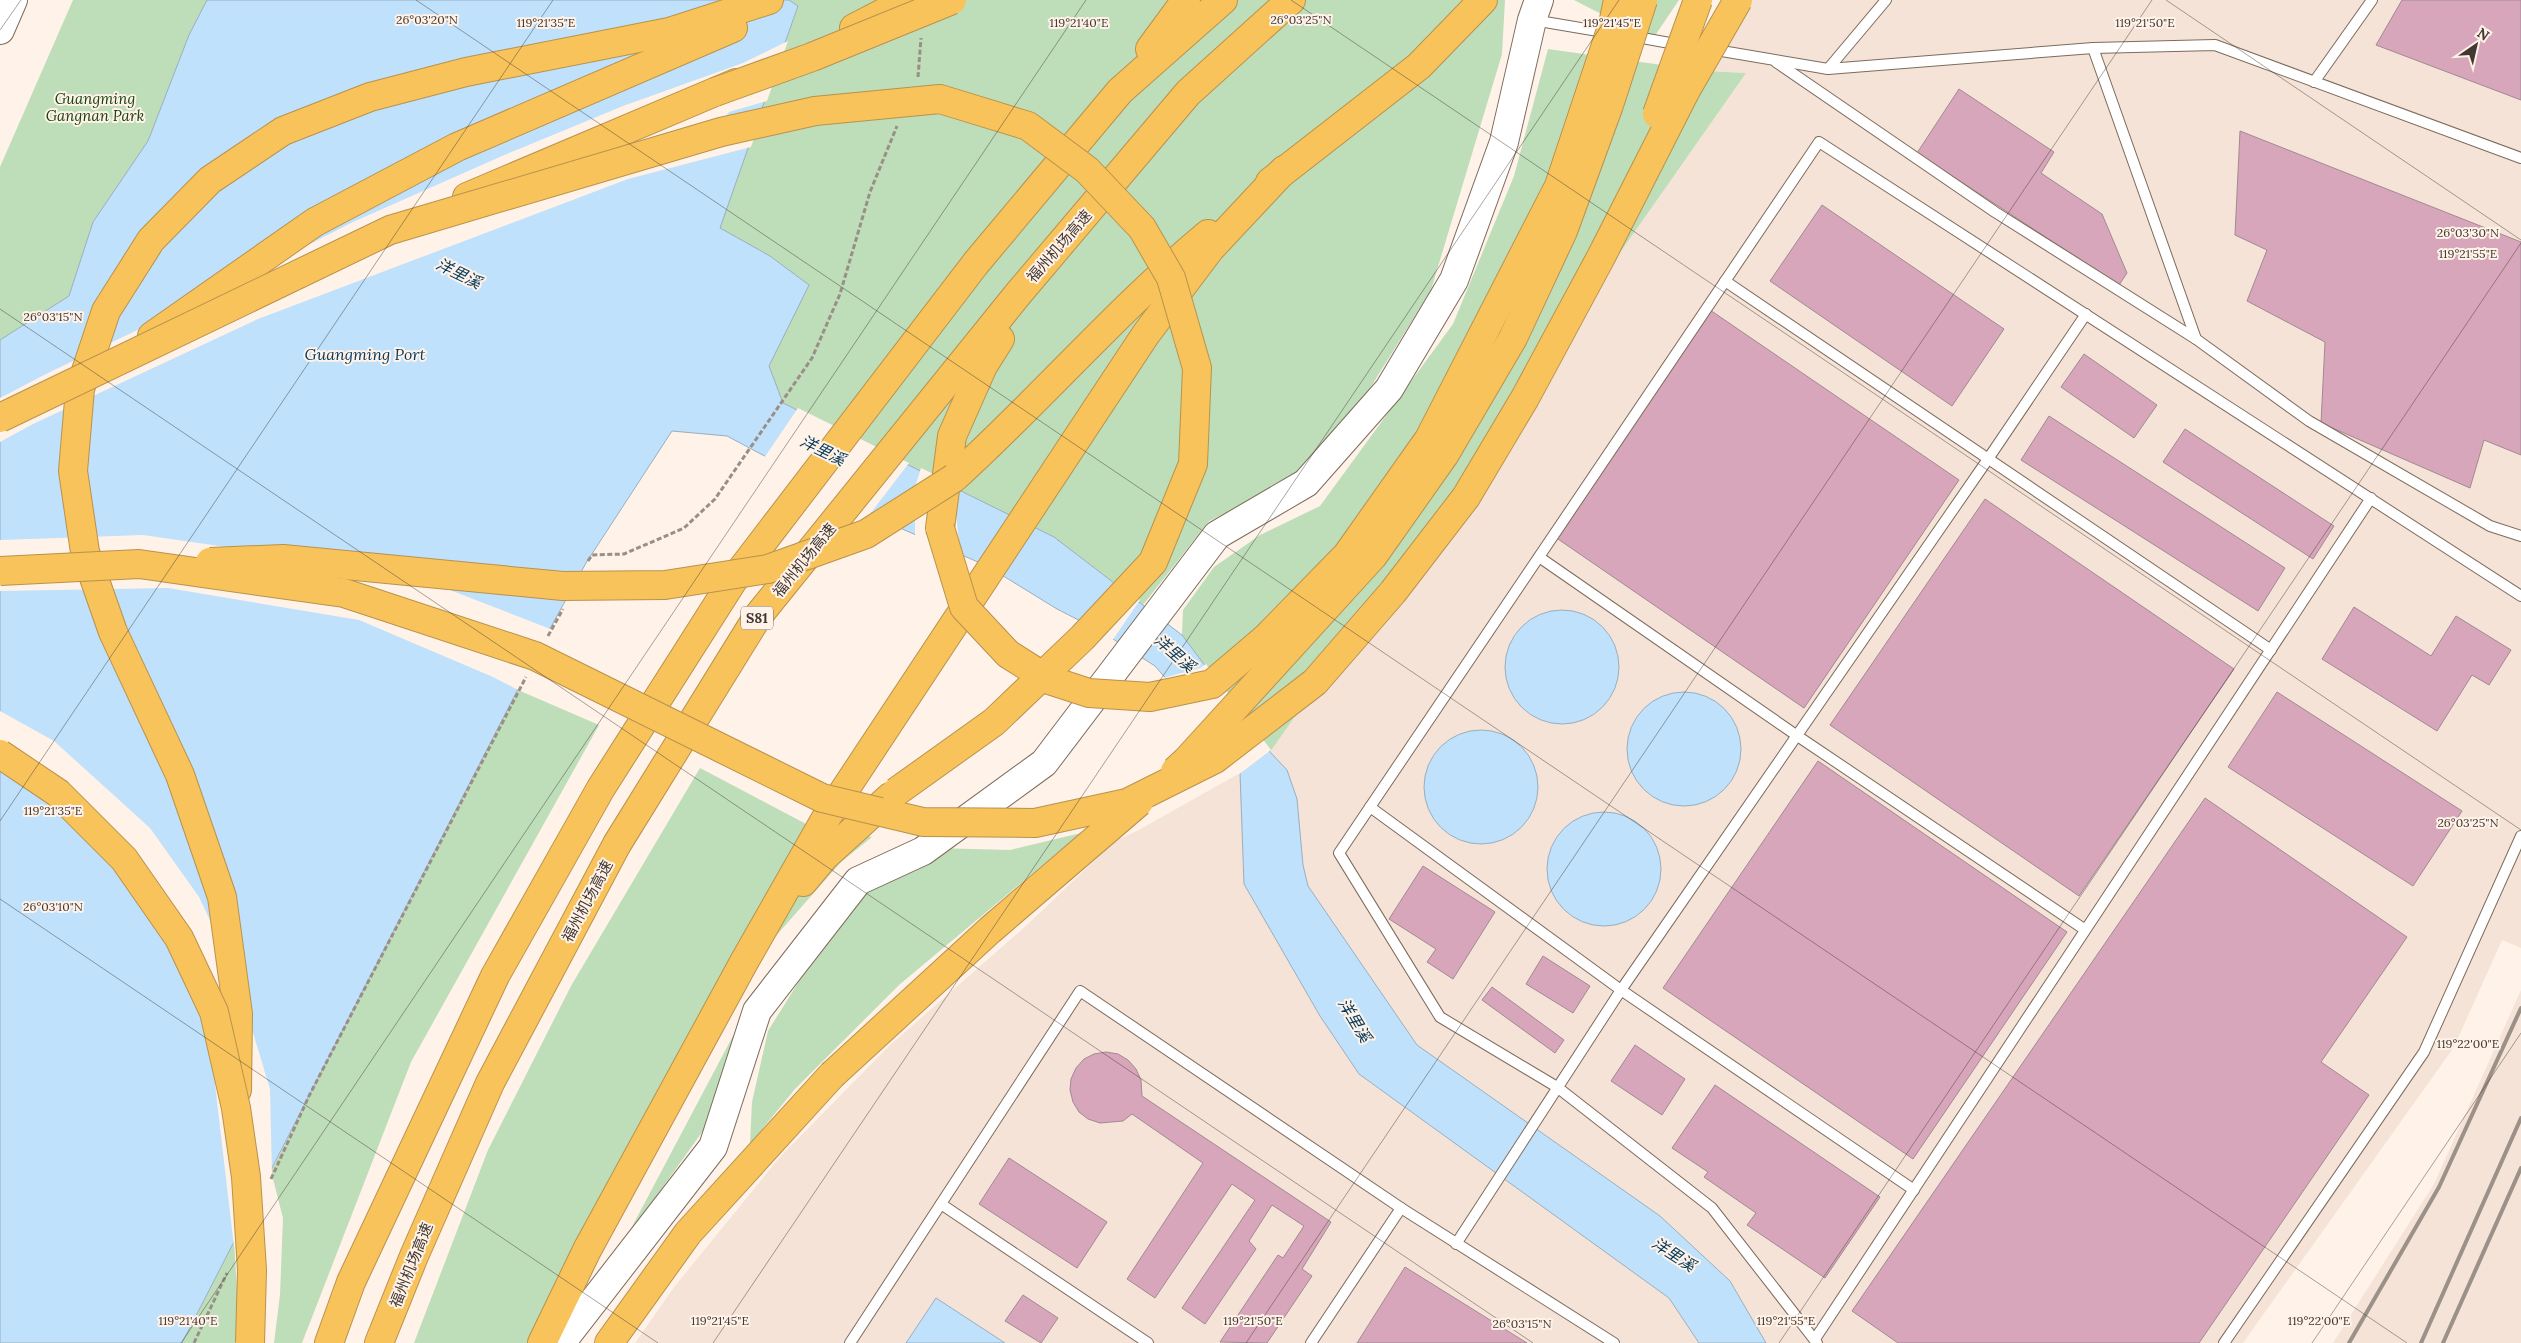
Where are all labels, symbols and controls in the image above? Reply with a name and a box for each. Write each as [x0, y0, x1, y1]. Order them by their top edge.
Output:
text: 26°03'20"N [396, 12, 458, 27]
text: 26°03'25"N [1270, 12, 1332, 27]
text: 119°21'35"E [517, 15, 575, 30]
text: 119°21'40"E [1050, 15, 1108, 30]
text: 119°21'45"E [1583, 15, 1641, 30]
text: 119°21'50"E [2115, 15, 2175, 30]
north arrow [2451, 20, 2501, 70]
text: N [2474, 24, 2493, 45]
park label: Guangming Gangnan Park [46, 89, 144, 125]
street label: 福州机场高速 [1022, 206, 1096, 286]
text: 26°03'30"N [2437, 225, 2499, 240]
text: 119°21'55"E [2439, 246, 2497, 261]
water label: 洋里溪 [433, 253, 487, 293]
text: 26°03'15"N [23, 309, 83, 324]
water label: Guangming Port [305, 344, 426, 364]
water label: 洋里溪 [797, 430, 851, 470]
street label: 福州机场高速 [768, 519, 840, 601]
road number: S81 [741, 606, 773, 630]
water label: 洋里溪 [1150, 630, 1201, 678]
text: 119°21'35"E [24, 803, 82, 818]
text: 26°03'25"N [2437, 815, 2499, 830]
street label: 福州机场高速 [557, 857, 617, 945]
text: 26°03'10"N [23, 899, 83, 914]
water label: 洋里溪 [1334, 994, 1377, 1047]
text: 119°22'00"E [2437, 1036, 2499, 1051]
street label: 福州机场高速 [385, 1220, 437, 1310]
water label: 洋里溪 [1648, 1233, 1701, 1277]
text: 119°21'40"E [159, 1313, 217, 1328]
text: 119°21'45"E [691, 1313, 749, 1328]
text: 119°21'50"E [1223, 1313, 1283, 1328]
text: 119°21'55"E [1757, 1313, 1815, 1328]
text: 119°22'00"E [2288, 1313, 2350, 1328]
text: 26°03'15"N [1492, 1316, 1552, 1331]

